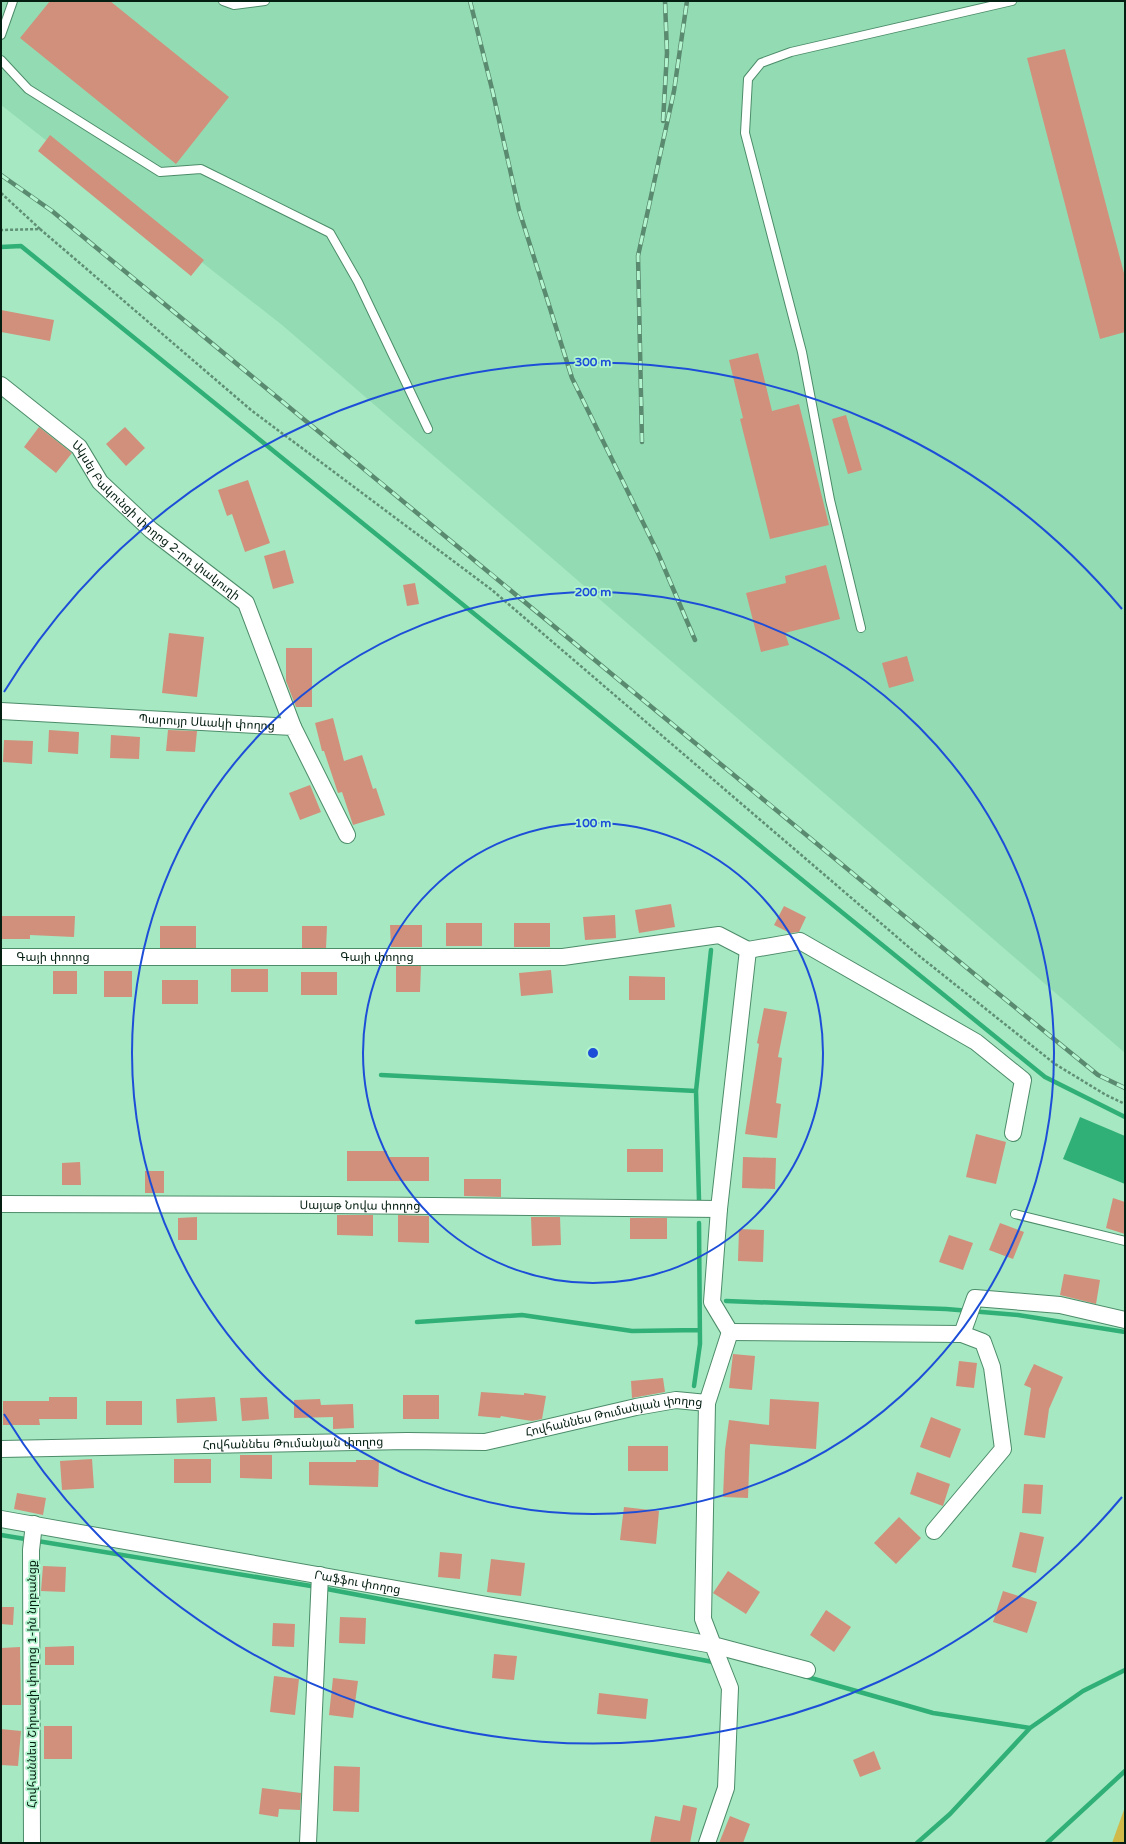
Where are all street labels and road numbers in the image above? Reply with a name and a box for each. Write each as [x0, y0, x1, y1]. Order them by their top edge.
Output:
street label: Ակսել Բակունցի փողոց 2-րդ փակուղի [69, 437, 243, 603]
street label: Պարույր Սևակի փողոց [138, 712, 275, 733]
street label: Գայի փողոց [16, 950, 90, 964]
street label: Գայի փողոց [340, 950, 414, 964]
street label: Սայաթ Նովա փողոց [300, 1198, 420, 1213]
street label: Հովհաննես Թումանյան փողոց [524, 1393, 703, 1439]
street label: Հովհաննես Թումանյան փողոց [202, 1434, 383, 1452]
street label: Հովհաննես Շիրազի փողոց 1-ին նրբանցք [25, 1560, 39, 1808]
street label: Րաֆֆու փողոց [313, 1568, 402, 1597]

